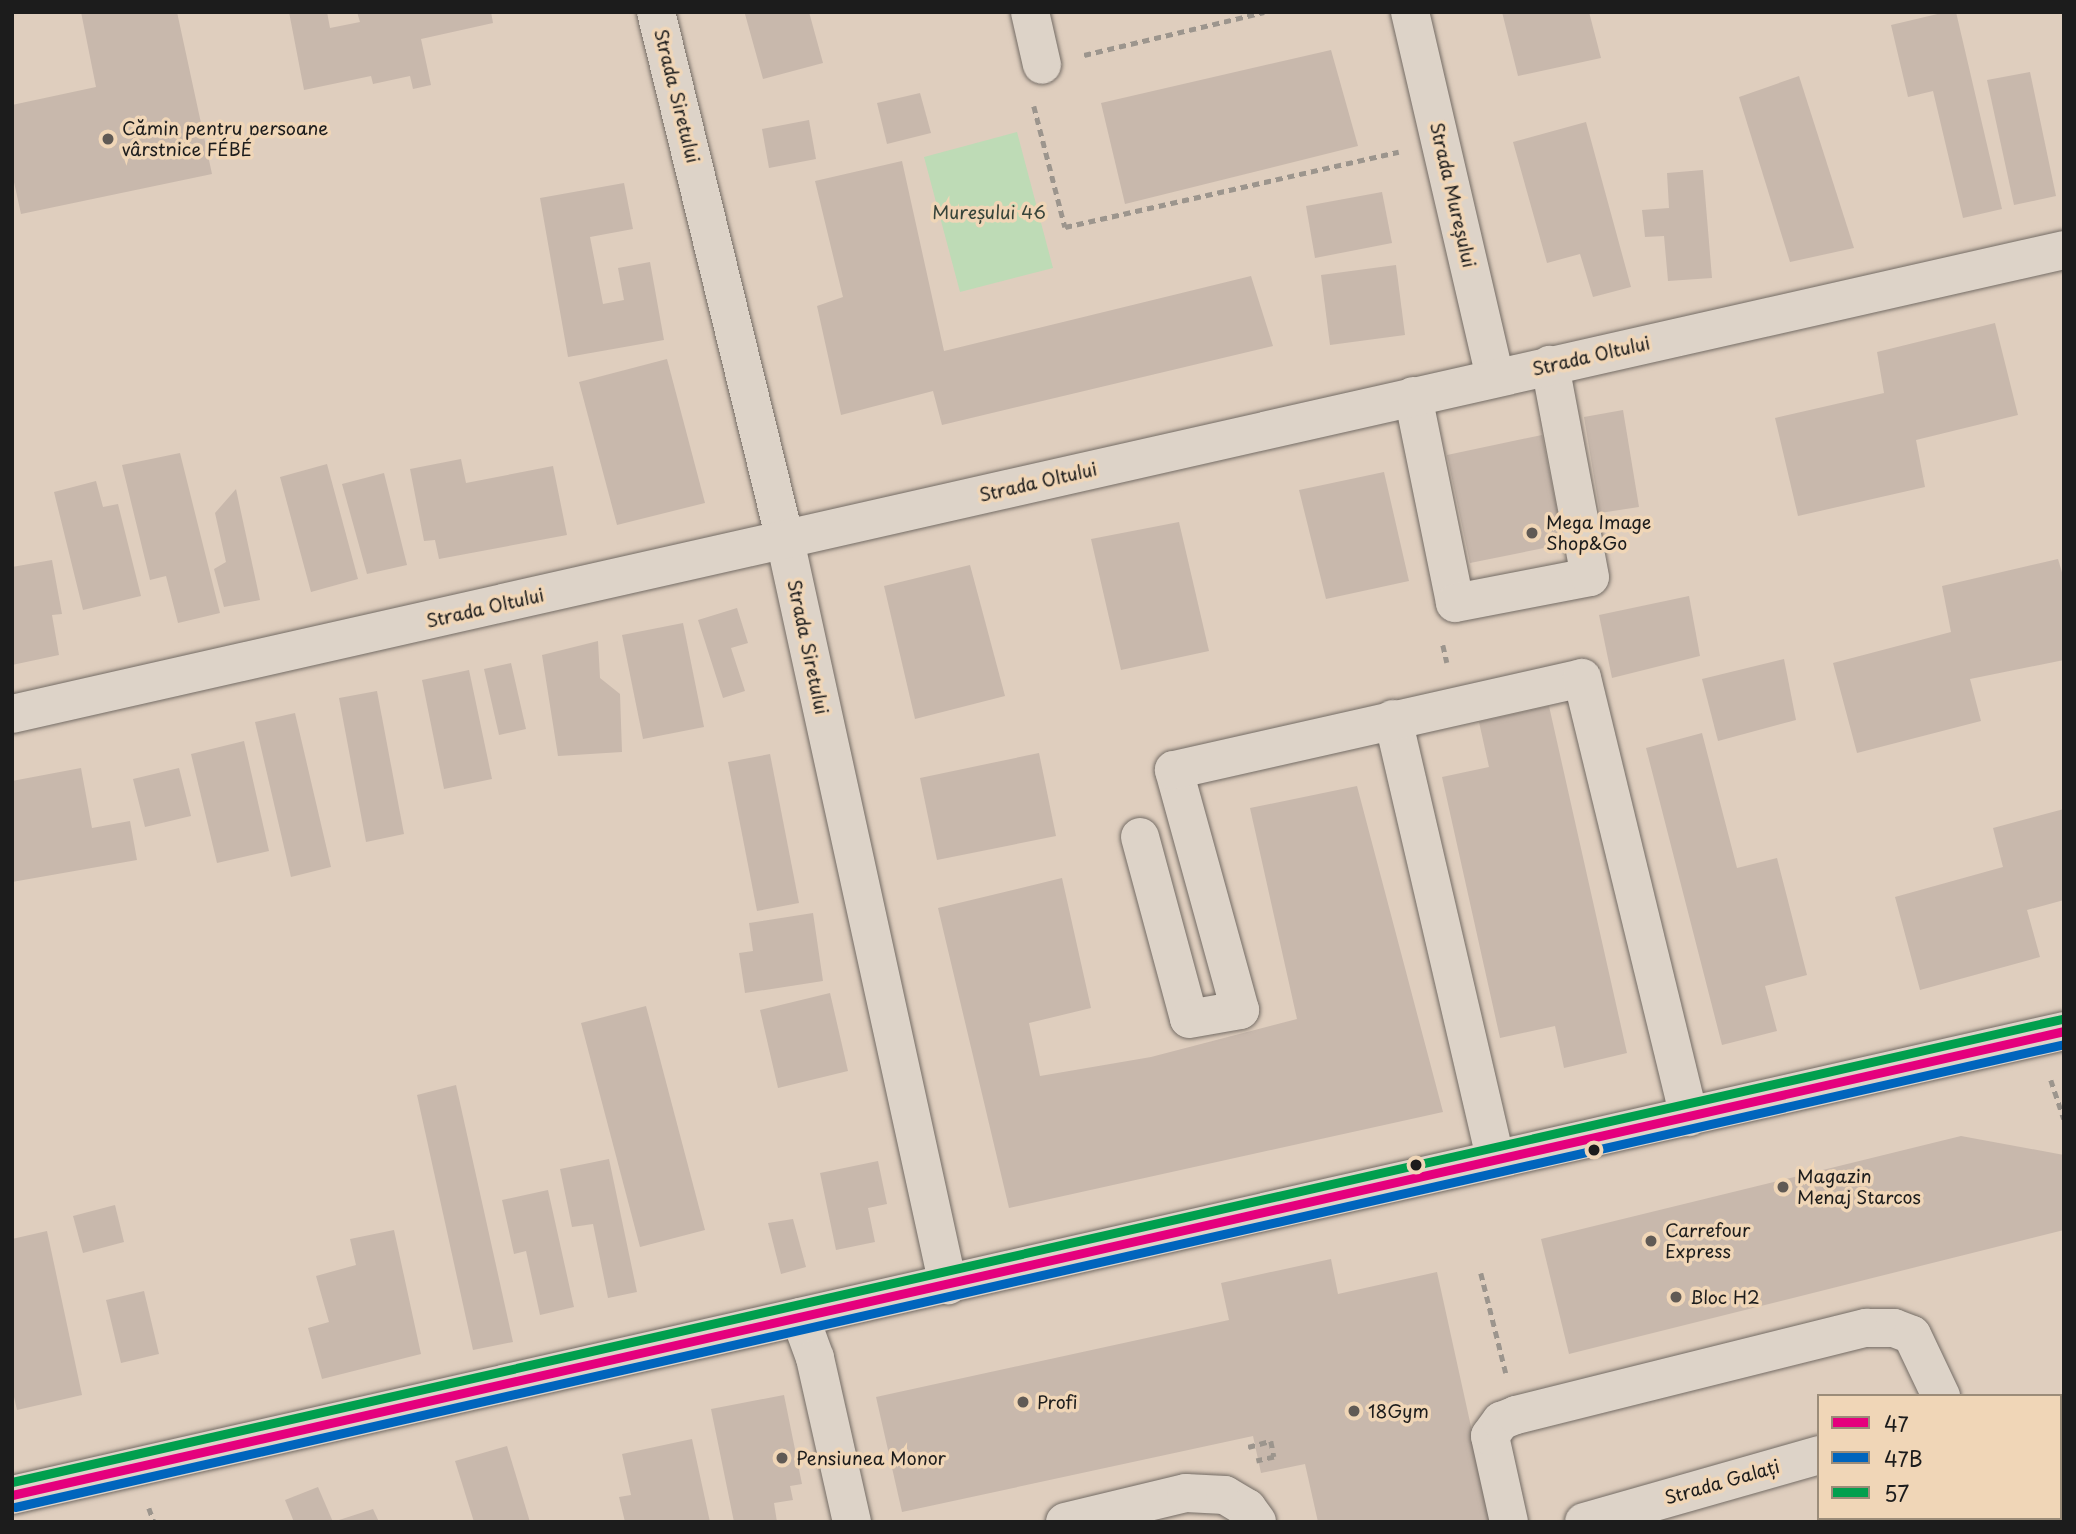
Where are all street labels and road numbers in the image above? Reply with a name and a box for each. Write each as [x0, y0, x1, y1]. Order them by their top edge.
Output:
street label: Strada Siretului [650, 27, 704, 165]
street label: Strada Mureșului [1426, 121, 1480, 269]
street label: Strada Oltului [1530, 332, 1652, 380]
street label: Strada Oltului [977, 458, 1099, 506]
street label: Strada Siretului [783, 578, 833, 716]
street label: Strada Oltului [424, 584, 546, 632]
street label: Strada Galați [1662, 1455, 1782, 1509]

